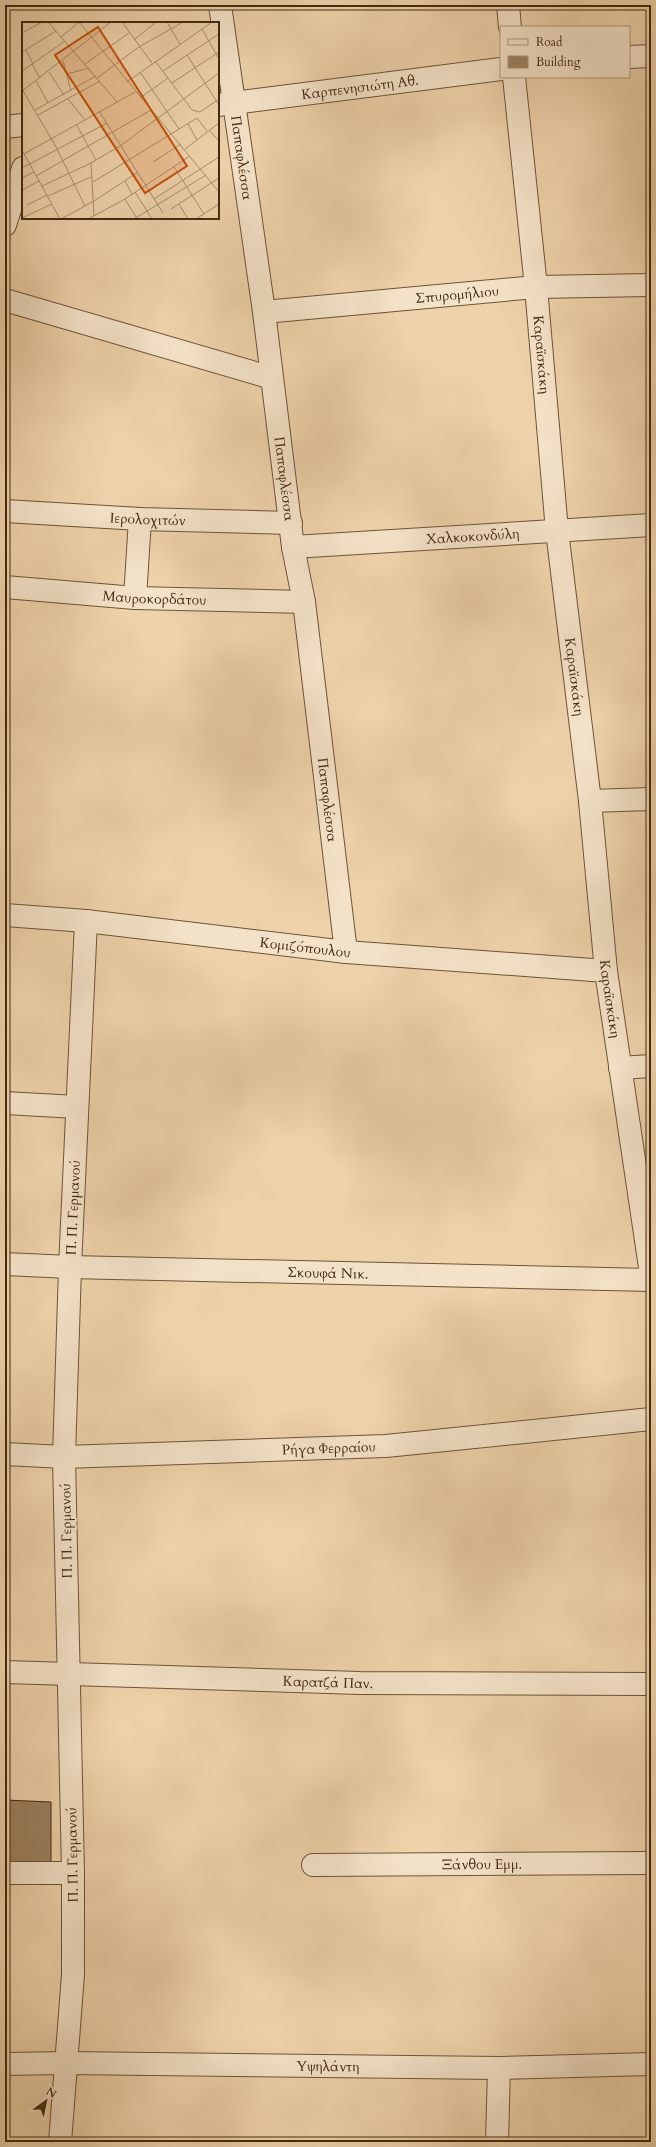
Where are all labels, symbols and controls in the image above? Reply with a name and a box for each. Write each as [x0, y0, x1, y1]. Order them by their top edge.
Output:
inset map [22, 22, 219, 219]
legend [500, 26, 630, 78]
text: Road [536, 34, 563, 50]
text: Building [536, 54, 581, 70]
street label: Καρπενησιώτη Αθ. [300, 71, 420, 104]
street label: Παπαφλέσσα [226, 114, 257, 201]
street label: Σπυρομήλιου [415, 281, 500, 308]
street label: Καραϊσκάκη [528, 315, 554, 395]
street label: Παπαφλέσσα [269, 435, 299, 522]
street label: Ιερολοχιτών [109, 508, 186, 530]
street label: Χαλκοκονδύλη [425, 524, 520, 549]
street label: Μαυροκορδάτου [102, 586, 207, 610]
street label: Καραϊσκάκη [560, 637, 589, 717]
street label: Παπαφλέσσα [313, 756, 342, 843]
street label: Κομιζόπουλου [259, 933, 351, 962]
street label: Καραϊσκάκη [595, 959, 625, 1039]
street label: Π. Π. Γερμανού [62, 1160, 85, 1256]
street label: Σκουφά Νικ. [287, 1263, 369, 1284]
street label: Ρήγα Φερραίου [281, 1437, 376, 1460]
street label: Π. Π. Γερμανού [56, 1483, 77, 1579]
street label: Καρατζά Παν. [282, 1672, 373, 1693]
street label: Π. Π. Γερμανού [62, 1807, 83, 1903]
street label: Ξάνθου Εμμ. [442, 1855, 522, 1874]
street label: Υψηλάντη [296, 2057, 359, 2076]
north arrow [26, 2081, 66, 2121]
text: N [43, 2084, 60, 2102]

